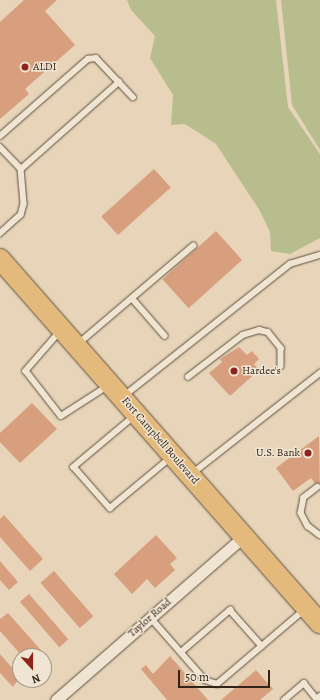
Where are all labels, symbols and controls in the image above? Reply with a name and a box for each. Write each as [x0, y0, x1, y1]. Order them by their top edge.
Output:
place label: ALDI [33, 60, 56, 74]
marker: ALDI [20, 62, 30, 72]
place label: Hardee's [242, 364, 281, 378]
marker: Hardee's [229, 366, 239, 376]
street label: Fort Campbell Boulevard [119, 395, 201, 487]
place label: U.S. Bank [256, 446, 300, 460]
marker: U.S. Bank [303, 448, 313, 458]
street label: Taylor Road [126, 596, 174, 640]
north arrow [12, 648, 52, 688]
scale bar [180, 662, 272, 688]
text: 50 m [185, 669, 209, 685]
text: N [30, 670, 43, 687]

